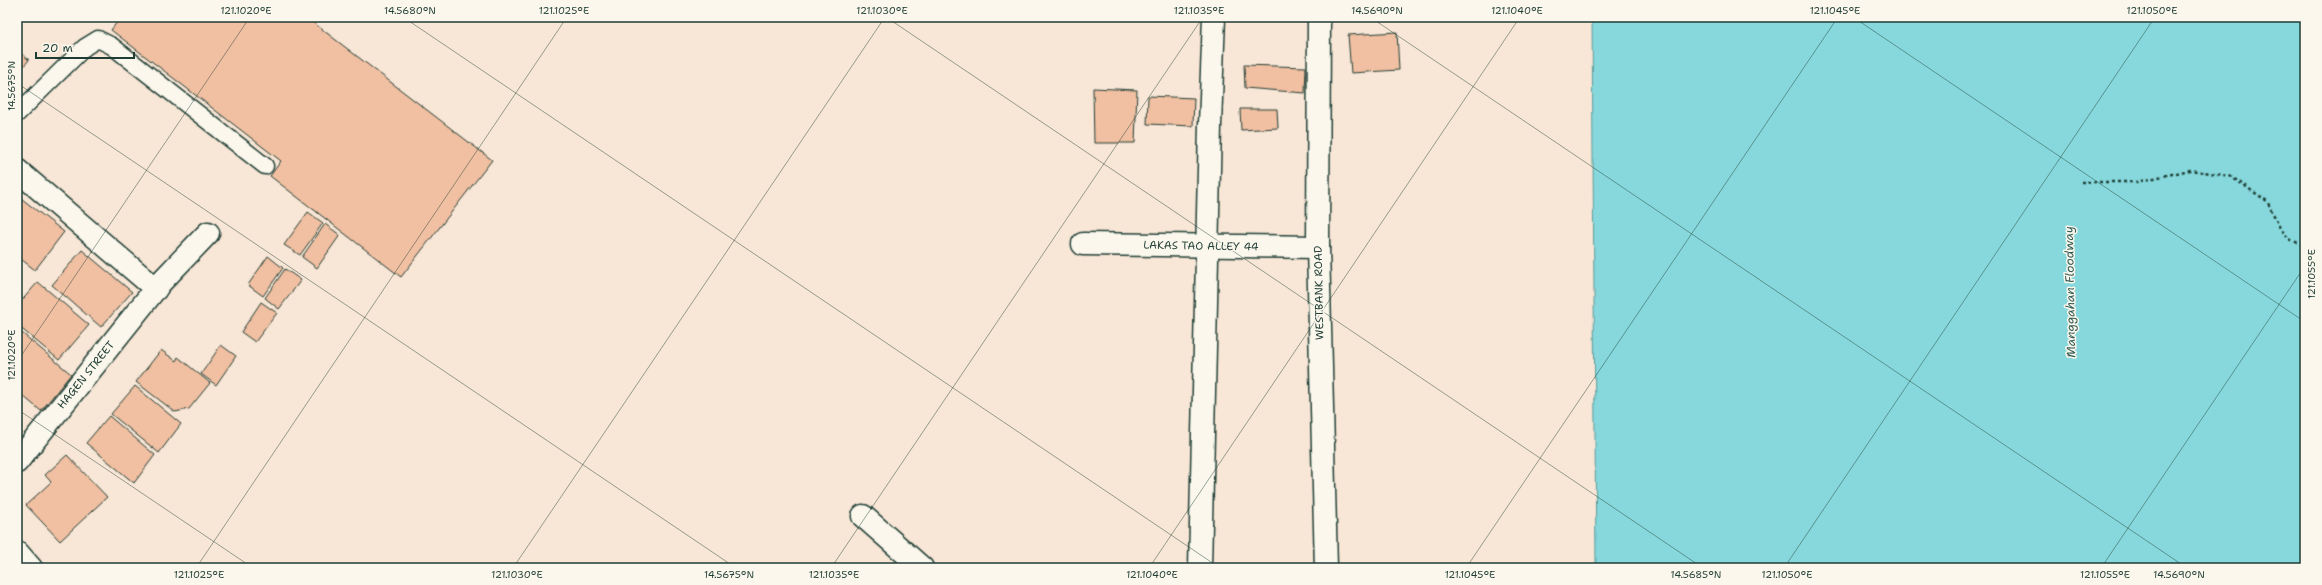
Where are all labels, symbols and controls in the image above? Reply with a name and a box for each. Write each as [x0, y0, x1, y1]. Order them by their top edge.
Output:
text: 121.1020°E [220, 4, 272, 17]
text: 14.5680°N [384, 4, 436, 17]
text: 121.1025°E [539, 4, 589, 17]
text: 121.1030°E [856, 4, 908, 17]
text: 121.1035°E [1174, 4, 1224, 17]
text: 14.5690°N [1351, 4, 1403, 17]
text: 121.1040°E [1491, 4, 1543, 17]
text: 121.1045°E [1810, 4, 1860, 17]
text: 121.1050°E [2127, 4, 2178, 17]
scale bar [36, 34, 134, 60]
text: 20 m [42, 40, 73, 56]
text: 14.5675°N [5, 61, 18, 111]
water label: Manggahan Floodway [2061, 226, 2079, 358]
street label: LAKAS TAO ALLEY 44 [1143, 237, 1259, 255]
street label: WESTBANK ROAD [1311, 246, 1327, 340]
text: 121.1055°E [2305, 249, 2318, 299]
text: 121.1020°E [5, 329, 18, 381]
street label: HAGEN STREET [54, 338, 118, 412]
text: 121.1025°E [174, 568, 224, 581]
text: 121.1030°E [491, 568, 543, 581]
text: 14.5675°N [704, 568, 754, 581]
text: 121.1035°E [809, 568, 859, 581]
text: 121.1040°E [1126, 568, 1178, 581]
text: 121.1045°E [1445, 568, 1495, 581]
text: 14.5685°N [1671, 568, 1722, 581]
text: 121.1050°E [1762, 568, 1813, 581]
text: 121.1055°E [2080, 568, 2130, 581]
text: 14.5690°N [2153, 568, 2205, 581]

